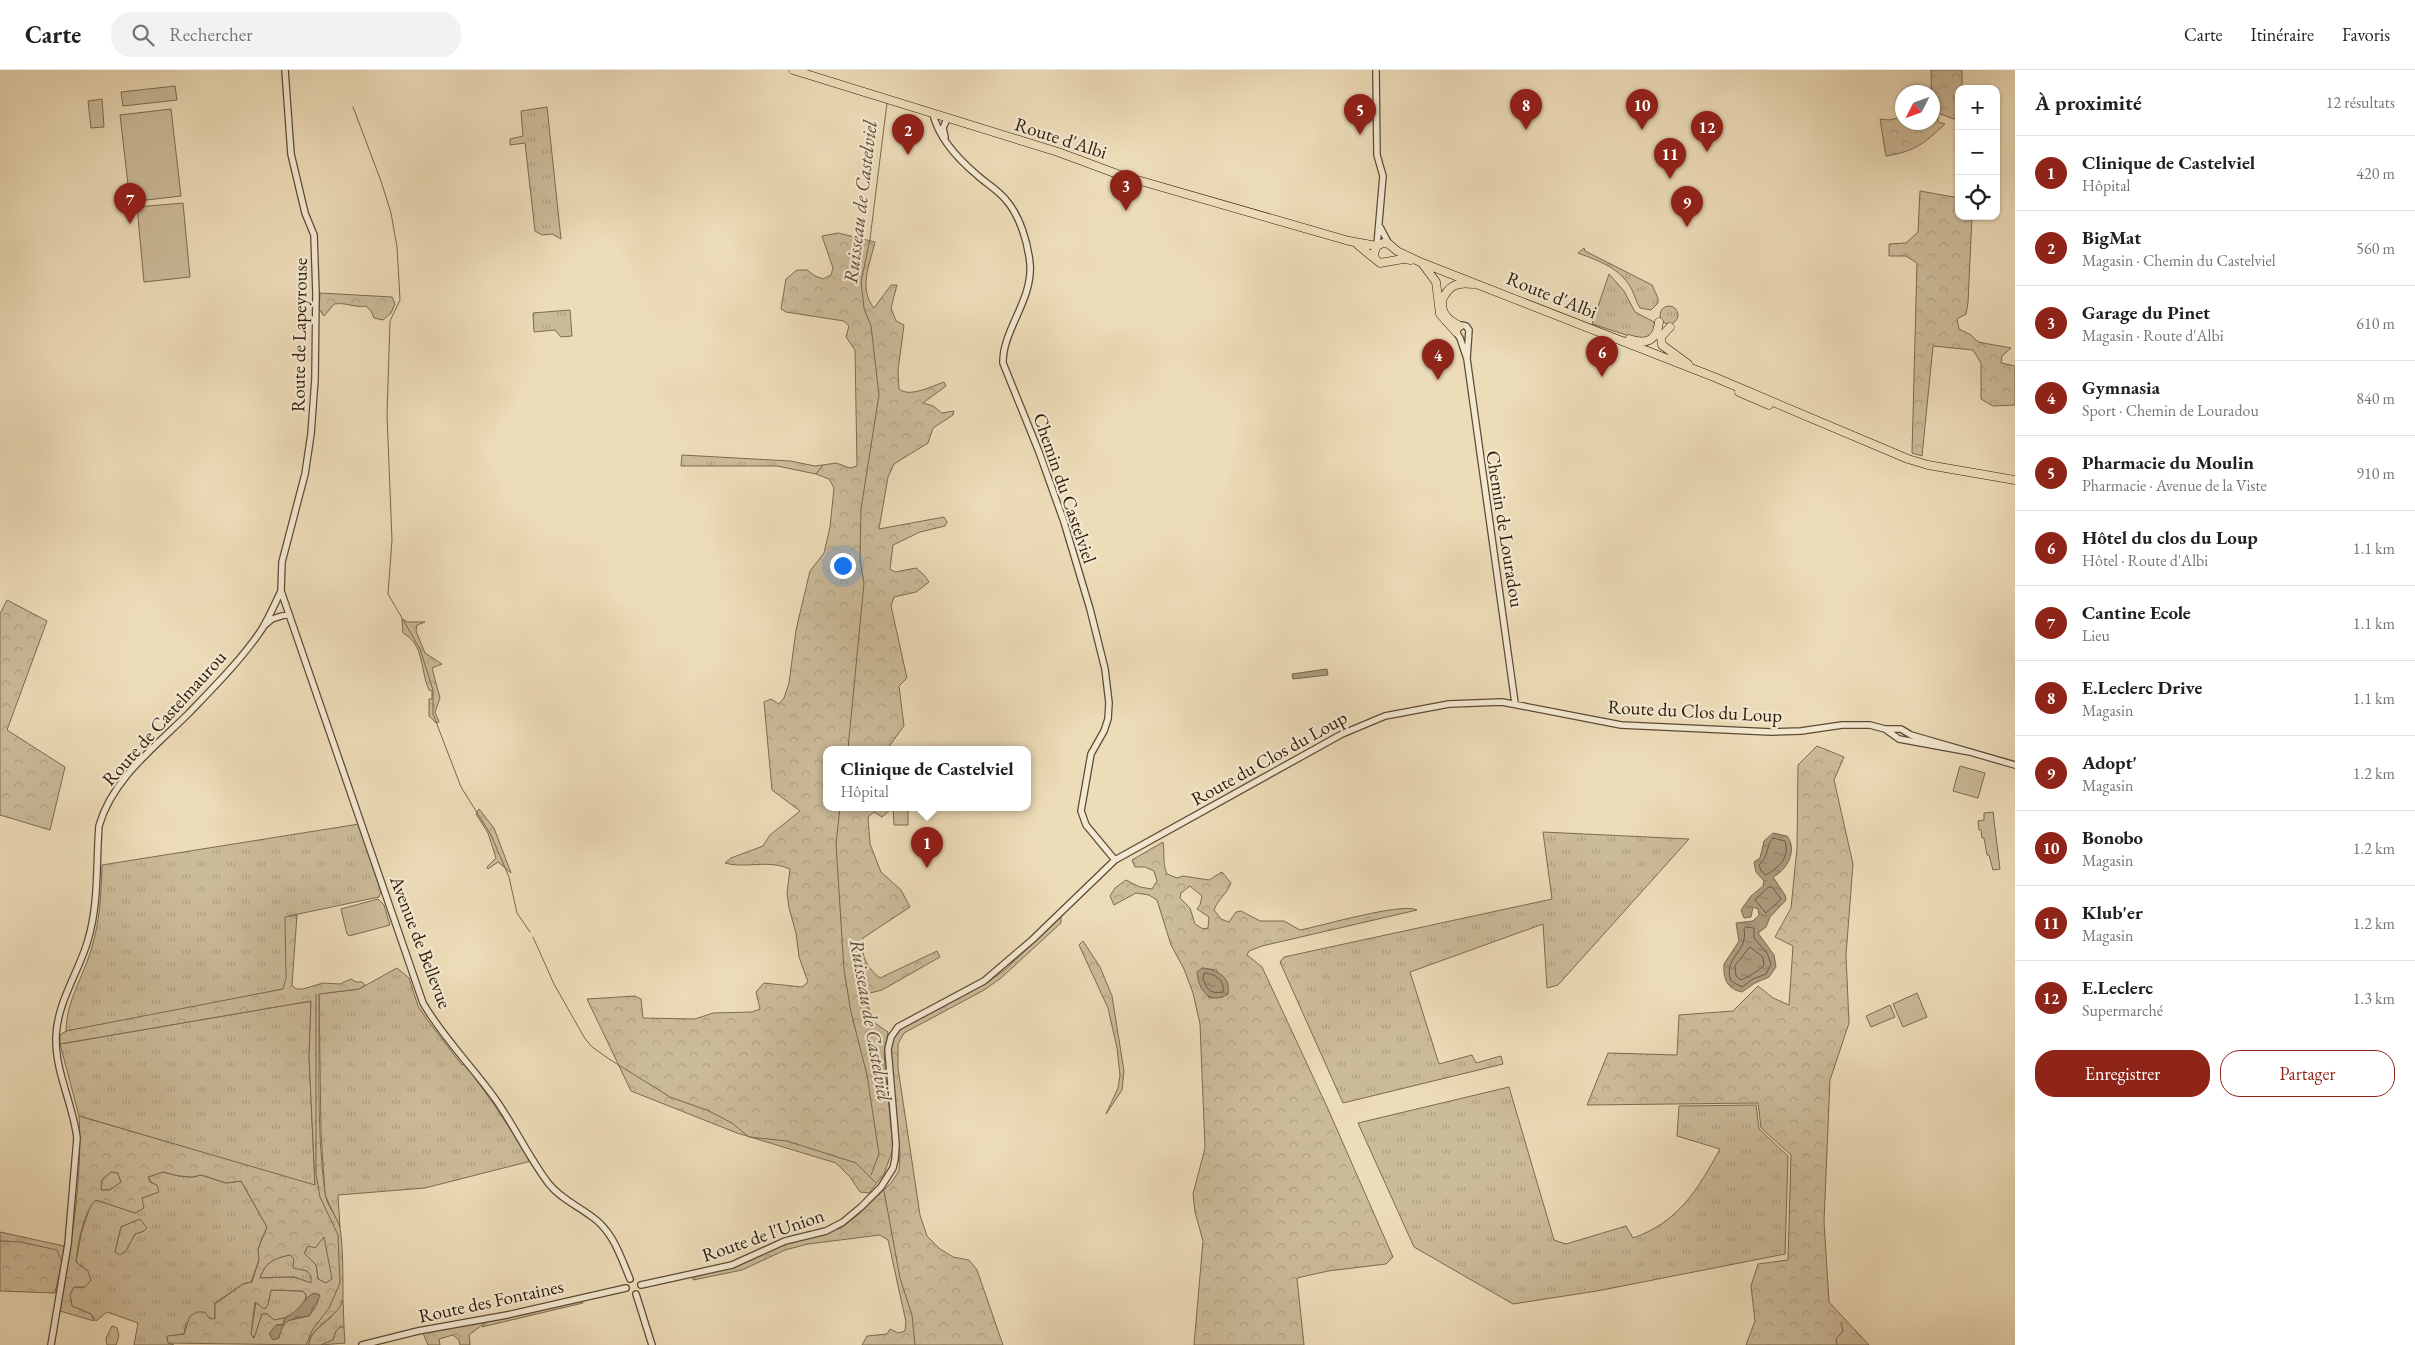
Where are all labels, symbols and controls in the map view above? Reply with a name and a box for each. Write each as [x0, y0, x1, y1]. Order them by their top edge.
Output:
search box [111, 12, 461, 57]
text: Carte [25, 19, 81, 50]
icon: search [129, 21, 157, 49]
text: Rechercher [169, 22, 253, 47]
text: Carte [2184, 23, 2223, 46]
text: Itinéraire [2251, 23, 2314, 46]
text: Favoris [2342, 23, 2390, 46]
north arrow [1895, 85, 1940, 130]
map controls [1955, 85, 2000, 220]
button: + [1955, 85, 2000, 130]
pin: 8 [1510, 89, 1542, 130]
pin: 10 [1626, 89, 1658, 130]
text: À proximité [2035, 89, 2142, 116]
text: 12 résultats [2326, 92, 2395, 113]
pin: 5 [1344, 94, 1376, 135]
street label: Route d'Albi [1012, 111, 1111, 165]
pin: 12 [1691, 111, 1723, 152]
pin: 2 [892, 114, 924, 155]
water label: Ruisseau de Castelviel [837, 118, 883, 285]
button: − [1955, 130, 2000, 175]
pin: 11 [1654, 138, 1686, 179]
text: Clinique de Castelviel [2082, 150, 2255, 175]
text: 1 [2047, 163, 2055, 184]
text: 420 m [2356, 163, 2395, 184]
pin: 3 [1110, 170, 1142, 211]
button: locate [1955, 175, 2000, 220]
text: Hôpital [2082, 175, 2130, 196]
pin: 7 [114, 183, 146, 224]
pin: 9 [1671, 186, 1703, 227]
text: BigMat [2082, 225, 2142, 250]
text: 2 [2047, 238, 2055, 259]
text: 560 m [2356, 238, 2395, 259]
text: Magasin · Chemin du Castelviel [2082, 250, 2276, 271]
street label: Route de Lapeyrouse [285, 258, 313, 412]
street label: Route d'Albi [1503, 265, 1601, 325]
text: Garage du Pinet [2082, 300, 2210, 325]
text: 3 [2047, 313, 2055, 334]
text: 610 m [2356, 313, 2395, 334]
text: Magasin · Route d'Albi [2082, 325, 2224, 346]
pin: 6 [1586, 336, 1618, 377]
pin: 4 [1422, 339, 1454, 380]
text: Gymnasia [2082, 375, 2160, 400]
text: 4 [2047, 388, 2055, 409]
text: 840 m [2356, 388, 2395, 409]
text: Sport · Chemin de Louradou [2082, 400, 2259, 421]
street label: Chemin du Castelviel [1028, 409, 1103, 567]
street label: Chemin de Louradou [1480, 449, 1530, 609]
text: Pharmacie du Moulin [2082, 450, 2254, 475]
text: 5 [2047, 463, 2055, 484]
text: 910 m [2356, 463, 2395, 484]
text: Pharmacie · Avenue de la Viste [2082, 475, 2267, 496]
text: Hôtel du clos du Loup [2082, 525, 2258, 550]
text: 6 [2047, 538, 2055, 559]
text: 1.1 km [2353, 538, 2395, 559]
text: Hôtel · Route d'Albi [2082, 550, 2208, 571]
your location [830, 553, 856, 579]
text: Cantine Ecole [2082, 600, 2191, 625]
text: 7 [2047, 613, 2055, 634]
text: 1.1 km [2353, 613, 2395, 634]
text: Lieu [2082, 625, 2110, 646]
street label: Route de Castelmaurou [96, 645, 232, 791]
text: E.Leclerc Drive [2082, 675, 2202, 700]
text: 8 [2047, 688, 2055, 709]
text: 1.1 km [2353, 688, 2395, 709]
street label: Route du Clos du Loup [1607, 694, 1783, 728]
text: Magasin [2082, 700, 2133, 721]
street label: Route du Clos du Loup [1187, 705, 1352, 811]
popup [823, 746, 1031, 811]
text: Adopt' [2082, 750, 2137, 775]
text: Clinique de Castelviel [840, 756, 1014, 781]
text: 9 [2047, 763, 2055, 784]
text: 1.2 km [2353, 763, 2395, 784]
text: Magasin [2082, 775, 2133, 796]
text: Hôpital [840, 781, 889, 802]
text: Bonobo [2082, 825, 2143, 850]
pin: 1 [911, 827, 943, 868]
text: 10 [2043, 838, 2059, 859]
text: 1.2 km [2353, 838, 2395, 859]
text: Magasin [2082, 850, 2133, 871]
street label: Avenue de Bellevue [384, 871, 458, 1012]
text: Klub'er [2082, 900, 2143, 925]
text: 11 [2043, 913, 2059, 934]
text: 1.2 km [2353, 913, 2395, 934]
text: Magasin [2082, 925, 2133, 946]
water label: Ruisseau de Castelviel [844, 937, 898, 1104]
text: E.Leclerc [2082, 975, 2153, 1000]
text: 12 [2043, 988, 2059, 1009]
text: 1.3 km [2353, 988, 2395, 1009]
text: Supermarché [2082, 1000, 2163, 1021]
button: Enregistrer [2035, 1050, 2210, 1097]
button: Partager [2220, 1050, 2395, 1097]
street label: Route de l'Union [699, 1202, 827, 1268]
street label: Route des Fontaines [416, 1273, 566, 1329]

